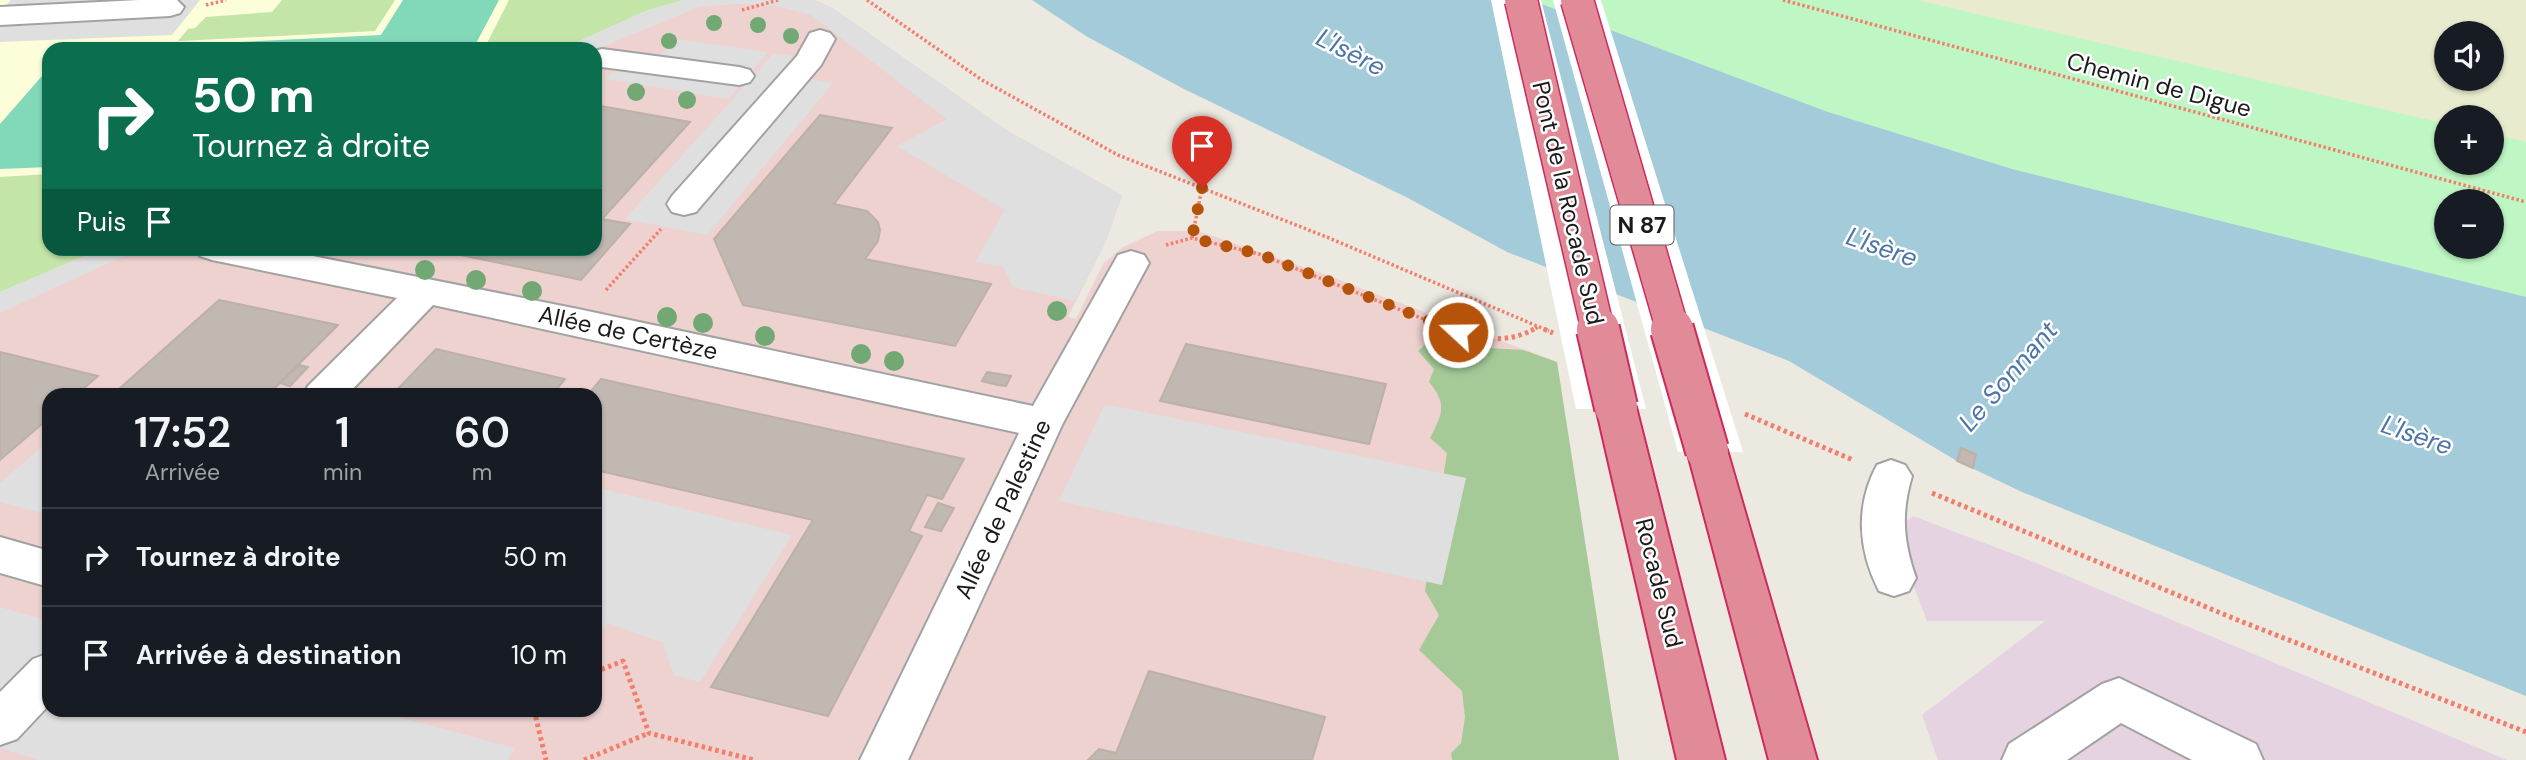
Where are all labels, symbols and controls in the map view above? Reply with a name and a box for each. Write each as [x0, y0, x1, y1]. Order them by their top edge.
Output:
water label: L'Isère [1311, 20, 1391, 84]
map controls [2434, 21, 2504, 259]
button: sound [2434, 21, 2504, 91]
street label: Chemin de Digue [2063, 45, 2255, 124]
text: 50 m [192, 63, 315, 127]
icon: right [77, 70, 168, 161]
street label: Pont de la Rocade Sud [1525, 78, 1612, 328]
button: + [2434, 105, 2504, 175]
pin [1172, 116, 1232, 188]
text: Tournez à droite [192, 125, 430, 167]
icon: arrive [1183, 127, 1221, 165]
button: − [2434, 189, 2504, 259]
icon: arrive [140, 203, 178, 241]
text: Puis [77, 205, 126, 239]
road number: N 87 [1610, 206, 1674, 244]
water label: L'Isère [1842, 219, 1922, 275]
position arrow [1421, 295, 1495, 369]
street label: Allée de Certèze [536, 298, 721, 367]
water label: Le Sonnant [1951, 313, 2066, 438]
text: 17:52 [134, 405, 231, 460]
text: 1 [335, 405, 350, 460]
text: 60 [454, 405, 510, 460]
water label: L'Isère [2377, 407, 2457, 463]
street label: Allée de Palestine [947, 414, 1058, 604]
text: Arrivée [145, 457, 220, 487]
text: min [323, 457, 362, 487]
text: m [472, 457, 492, 487]
street label: Rocade Sud [1628, 515, 1691, 651]
icon: right [77, 538, 115, 576]
text: Tournez à droite [136, 540, 341, 574]
text: 50 m [503, 540, 567, 574]
icon: arrive [77, 636, 115, 674]
text: Arrivée à destination [136, 638, 402, 672]
text: 10 m [511, 638, 567, 672]

